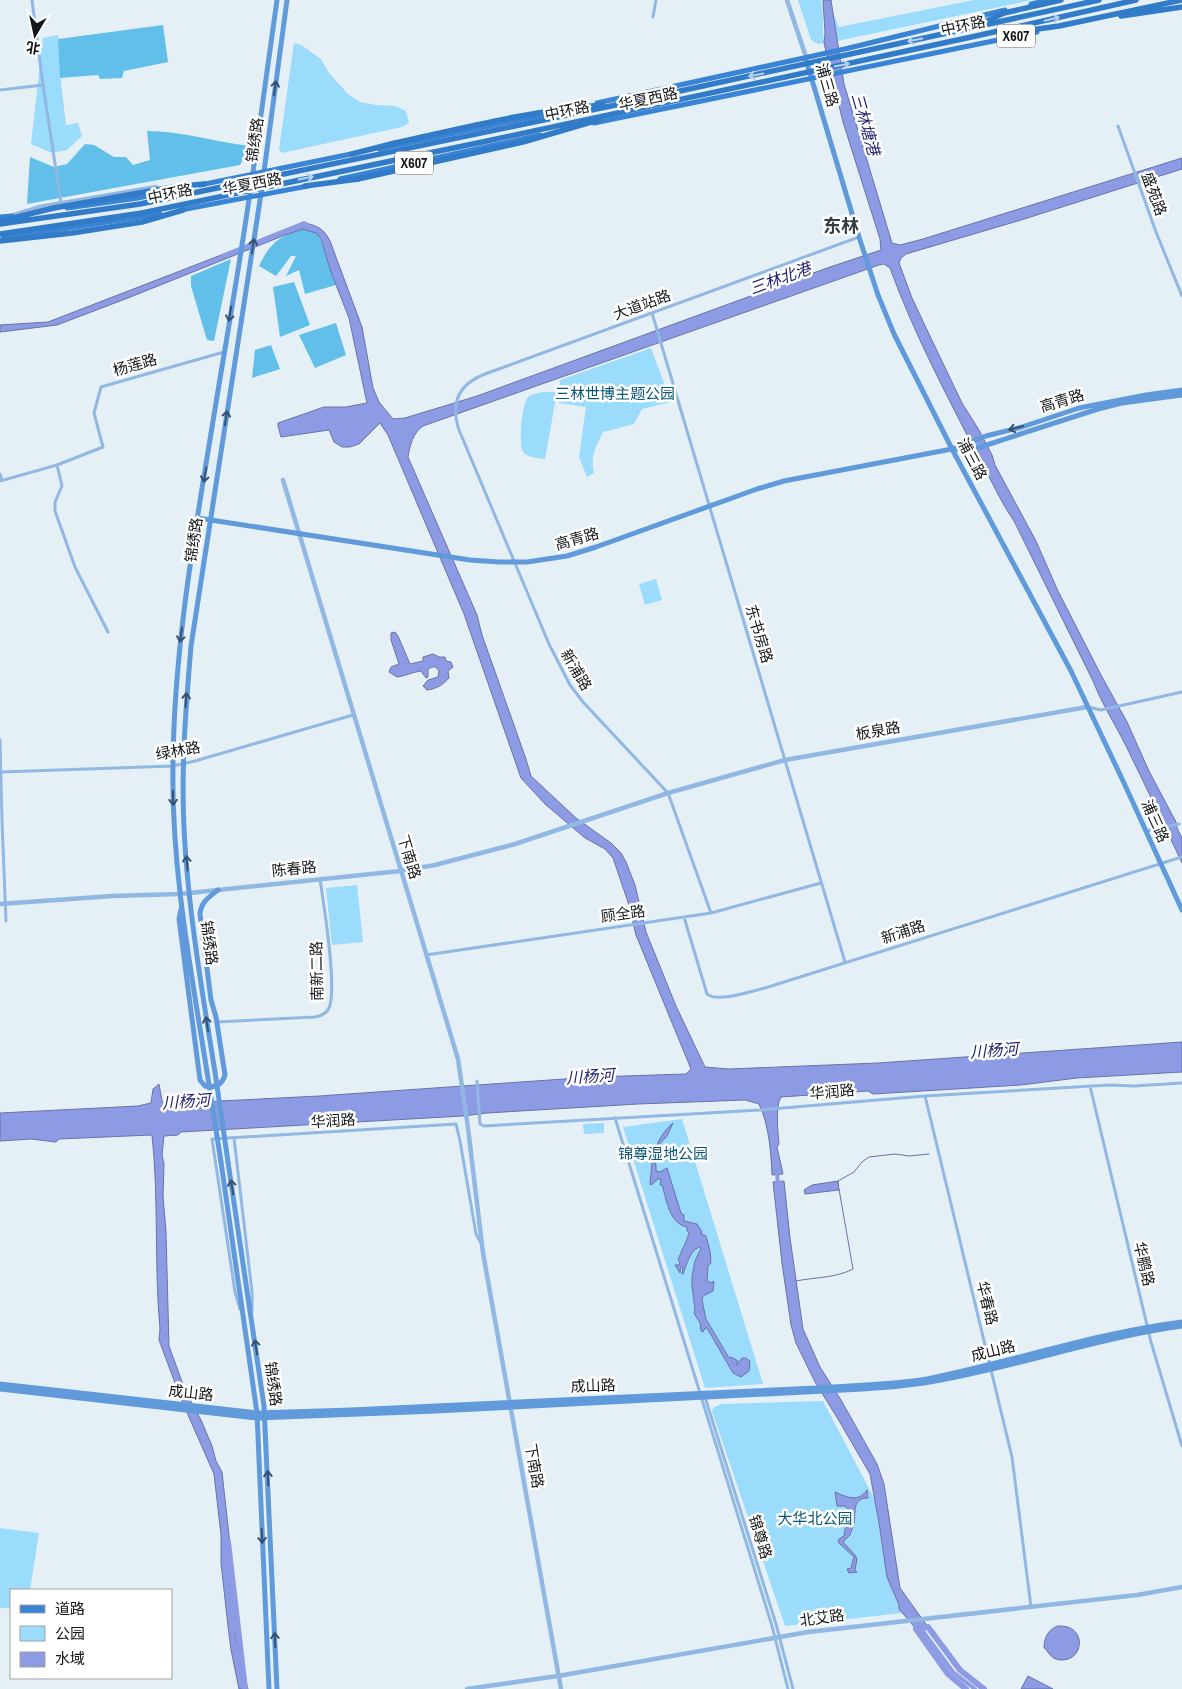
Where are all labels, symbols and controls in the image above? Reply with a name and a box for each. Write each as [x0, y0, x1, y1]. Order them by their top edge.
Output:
north arrow [10, 10, 60, 60]
street label: 中环路 [939, 11, 987, 40]
one-way arrow [1043, 14, 1059, 23]
road number: X607 [997, 24, 1035, 48]
one-way arrow [907, 36, 923, 45]
text: 北 [25, 38, 41, 58]
street label: 浦三路 [811, 60, 844, 109]
one-way arrow [833, 60, 849, 69]
one-way arrow [748, 71, 764, 80]
one-way arrow [270, 81, 280, 97]
street label: 华夏西路 [616, 82, 679, 115]
water label: 三林塘港 [847, 90, 886, 160]
street label: 中环路 [543, 96, 591, 125]
street label: 锦绣路 [241, 116, 268, 164]
road number: X607 [395, 152, 433, 174]
street label: 华夏西路 [220, 167, 283, 200]
street label: 盛苑路 [1137, 169, 1172, 219]
one-way arrow [298, 173, 314, 183]
street label: 中环路 [146, 179, 194, 208]
district label: 东林 [823, 213, 859, 238]
one-way arrow [248, 238, 258, 254]
water label: 三林北港 [746, 256, 816, 299]
street label: 大道站路 [610, 284, 674, 325]
one-way arrow [225, 306, 235, 322]
street label: 杨莲路 [110, 348, 159, 381]
park label: 三林世博主题公园 [555, 383, 675, 404]
street label: 高青路 [1037, 384, 1086, 417]
one-way arrow [221, 410, 231, 426]
one-way arrow [1008, 424, 1024, 434]
street label: 浦三路 [953, 434, 992, 484]
one-way arrow [199, 466, 209, 482]
street label: 锦绣路 [180, 516, 207, 564]
street label: 高青路 [552, 522, 601, 555]
street label: 东书房路 [741, 602, 778, 666]
one-way arrow [176, 627, 186, 643]
street label: 新浦路 [556, 645, 597, 694]
one-way arrow [182, 693, 191, 709]
street label: 板泉路 [854, 716, 902, 745]
street label: 绿林路 [154, 736, 202, 765]
one-way arrow [169, 789, 178, 805]
street label: 浦三路 [1137, 796, 1174, 846]
street label: 下南路 [393, 832, 426, 881]
one-way arrow [182, 855, 191, 871]
street label: 陈春路 [270, 856, 317, 881]
street label: 顾全路 [599, 900, 647, 927]
street label: 新浦路 [878, 915, 927, 948]
street label: 锦绣路 [196, 919, 223, 967]
street label: 南新二路 [305, 941, 328, 1001]
one-way arrow [202, 1016, 212, 1032]
water label: 川杨河 [969, 1037, 1022, 1063]
water label: 川杨河 [565, 1063, 618, 1089]
street label: 华润路 [809, 1079, 855, 1104]
water label: 川杨河 [161, 1088, 214, 1114]
street label: 华润路 [310, 1108, 356, 1133]
park label: 锦尊湿地公园 [618, 1143, 708, 1164]
one-way arrow [227, 1179, 237, 1195]
street label: 华鹏路 [1129, 1240, 1160, 1288]
street label: 华春路 [972, 1278, 1003, 1327]
street label: 成山路 [968, 1335, 1017, 1366]
one-way arrow [250, 1340, 260, 1356]
street label: 锦绣路 [260, 1360, 287, 1408]
street label: 成山路 [570, 1374, 616, 1397]
street label: 成山路 [168, 1380, 215, 1405]
street label: 下南路 [520, 1442, 549, 1490]
one-way arrow [264, 1470, 273, 1486]
park label: 大华北公园 [777, 1508, 853, 1529]
street label: 锦尊路 [744, 1512, 777, 1561]
one-way arrow [258, 1528, 267, 1544]
legend [10, 1589, 172, 1679]
text: 道路 [55, 1598, 85, 1619]
street label: 北艾路 [798, 1604, 846, 1631]
text: 公园 [55, 1623, 85, 1644]
one-way arrow [271, 1633, 280, 1649]
text: 水域 [55, 1648, 85, 1669]

